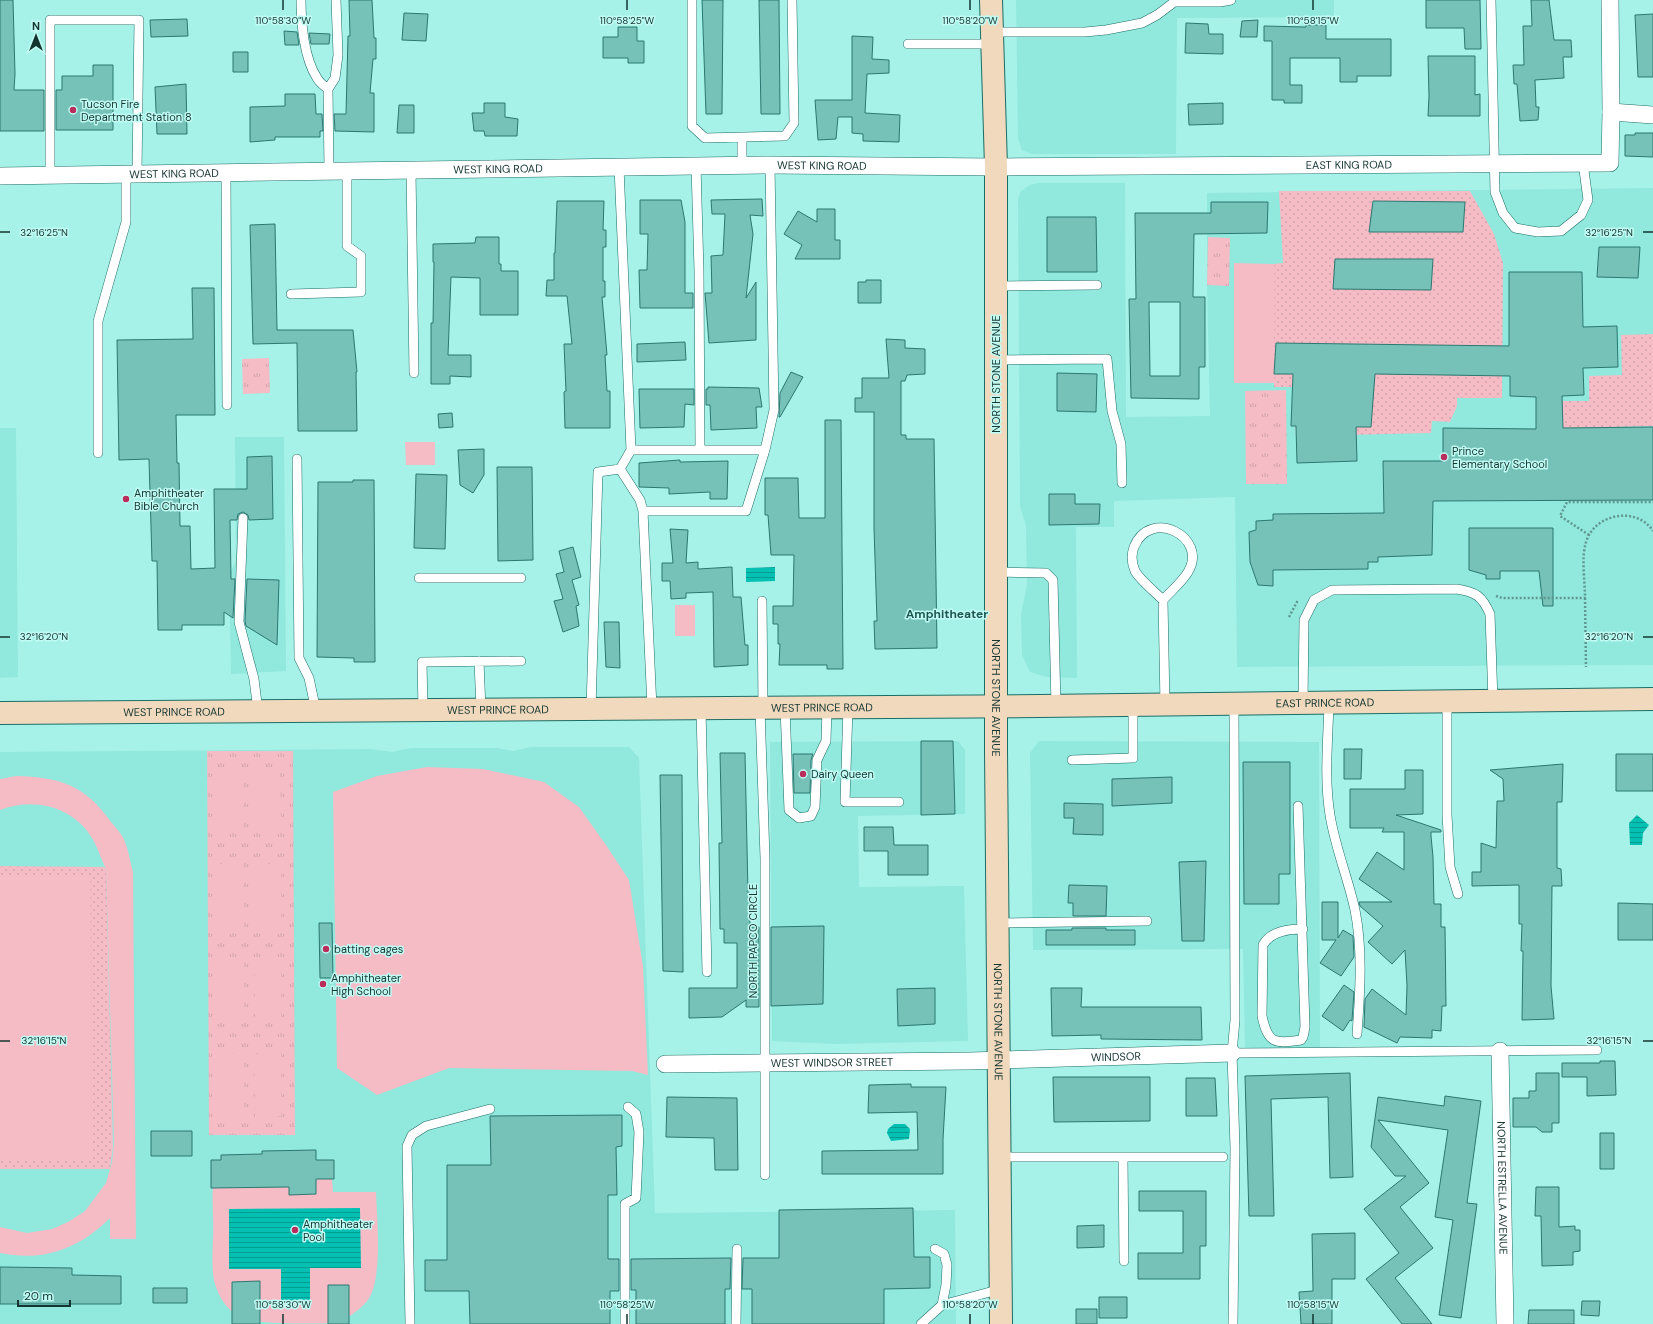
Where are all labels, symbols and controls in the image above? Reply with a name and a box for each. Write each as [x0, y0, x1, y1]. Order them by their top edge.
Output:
text: 110°58'30"W [255, 14, 311, 27]
text: 110°58'25"W [600, 14, 655, 27]
text: 110°58'20"W [942, 14, 998, 27]
text: 110°58'15"W [1287, 14, 1339, 27]
north arrow [16, 16, 56, 56]
text: N [32, 19, 40, 33]
place label: Tucson Fire Department Station 8 [81, 97, 192, 124]
marker: Tucson Fire Department Station 8 [68, 105, 78, 115]
street label: EAST KING ROAD [1306, 157, 1392, 172]
street label: WEST KING ROAD [777, 158, 867, 173]
street label: WEST KING ROAD [453, 161, 543, 177]
street label: WEST KING ROAD [129, 166, 219, 181]
text: 32°16'25"N [20, 226, 68, 239]
text: 32°16'25"N [1585, 226, 1633, 239]
street label: NORTH STONE AVENUE [989, 315, 1003, 433]
place label: Prince Elementary School [1452, 444, 1547, 471]
marker: Prince Elementary School [1439, 452, 1449, 462]
place label: Amphitheater Bible Church [134, 486, 204, 513]
marker: Amphitheater Bible Church [121, 494, 131, 504]
district label: Amphitheater [906, 606, 988, 622]
text: 32°16'20"N [20, 630, 68, 643]
text: 32°16'20"N [1585, 630, 1633, 643]
street label: NORTH STONE AVENUE [989, 639, 1003, 757]
street label: EAST PRINCE ROAD [1276, 695, 1375, 710]
street label: WEST PRINCE ROAD [771, 700, 873, 715]
street label: WEST PRINCE ROAD [447, 702, 549, 717]
street label: WEST PRINCE ROAD [123, 704, 225, 719]
place label: Dairy Queen [811, 767, 874, 781]
marker: Dairy Queen [798, 769, 808, 779]
street label: NORTH PAPCO CIRCLE [746, 884, 760, 998]
place label: batting cages [334, 942, 403, 956]
marker: batting cages [321, 944, 331, 954]
street label: NORTH STONE AVENUE [991, 963, 1006, 1081]
place label: Amphitheater High School [331, 971, 401, 998]
marker: Amphitheater High School [318, 979, 328, 989]
text: 32°16'15"N [22, 1034, 67, 1047]
text: 32°16'15"N [1587, 1034, 1632, 1047]
street label: WINDSOR [1091, 1049, 1141, 1064]
street label: WEST WINDSOR STREET [771, 1055, 893, 1070]
street label: NORTH ESTRELLA AVENUE [1494, 1121, 1511, 1255]
place label: Amphitheater Pool [303, 1217, 373, 1244]
marker: Amphitheater Pool [290, 1225, 300, 1235]
scale bar [18, 1282, 70, 1308]
text: 20 m [24, 1288, 53, 1304]
text: 110°58'30"W [255, 1298, 311, 1311]
text: 110°58'25"W [600, 1298, 655, 1311]
text: 110°58'20"W [942, 1298, 998, 1311]
text: 110°58'15"W [1287, 1298, 1339, 1311]

